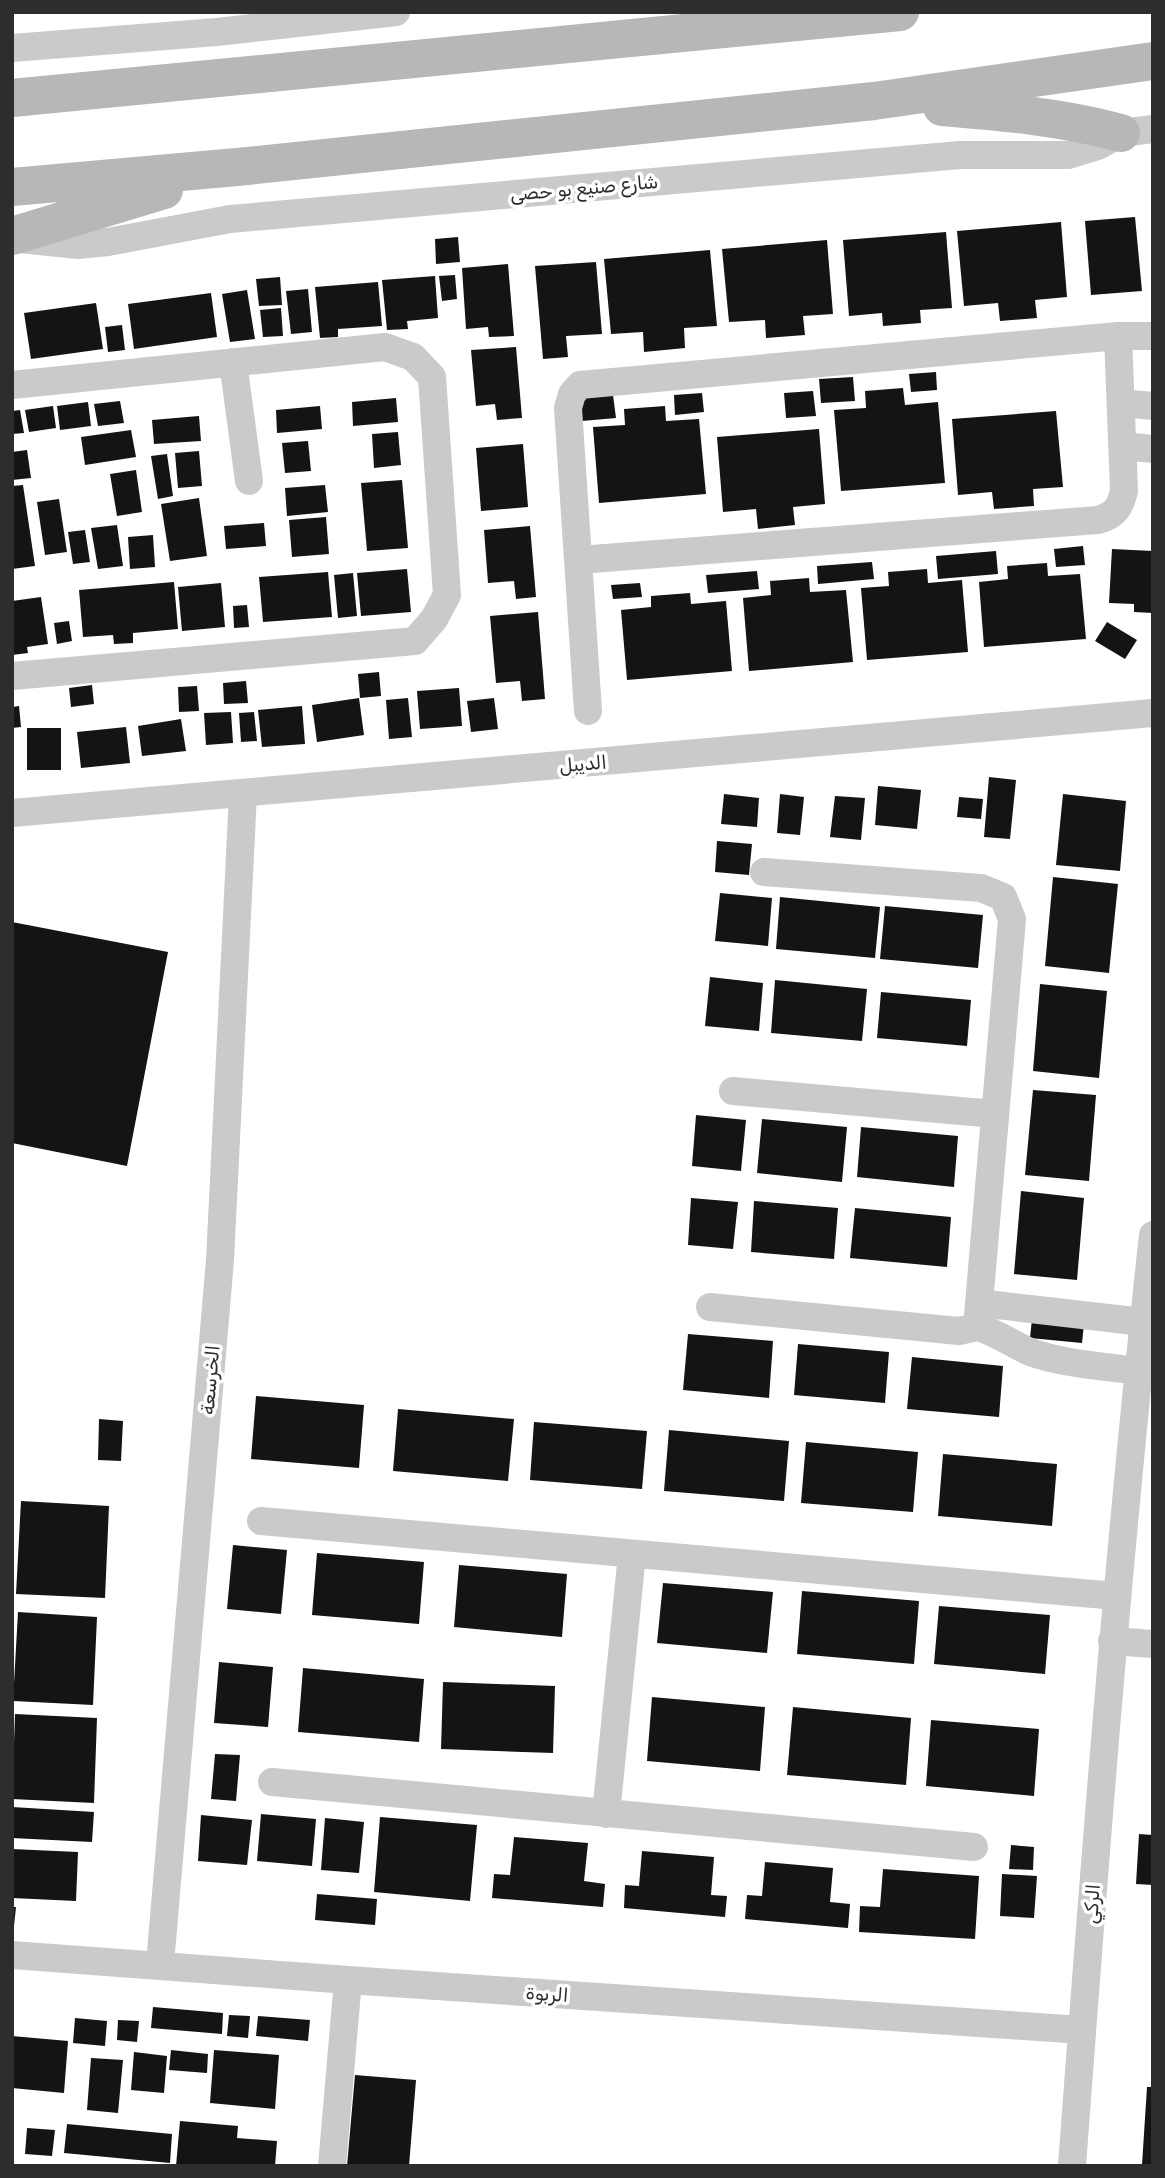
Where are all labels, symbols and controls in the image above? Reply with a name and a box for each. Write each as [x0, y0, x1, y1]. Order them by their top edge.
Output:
street label: شارع صنيع بو حصى [509, 170, 659, 208]
street label: الديبل [558, 750, 608, 778]
street label: الخرسعة [196, 1344, 224, 1416]
street label: الركي [1079, 1883, 1108, 1925]
street label: الربوة [525, 1981, 569, 2007]

